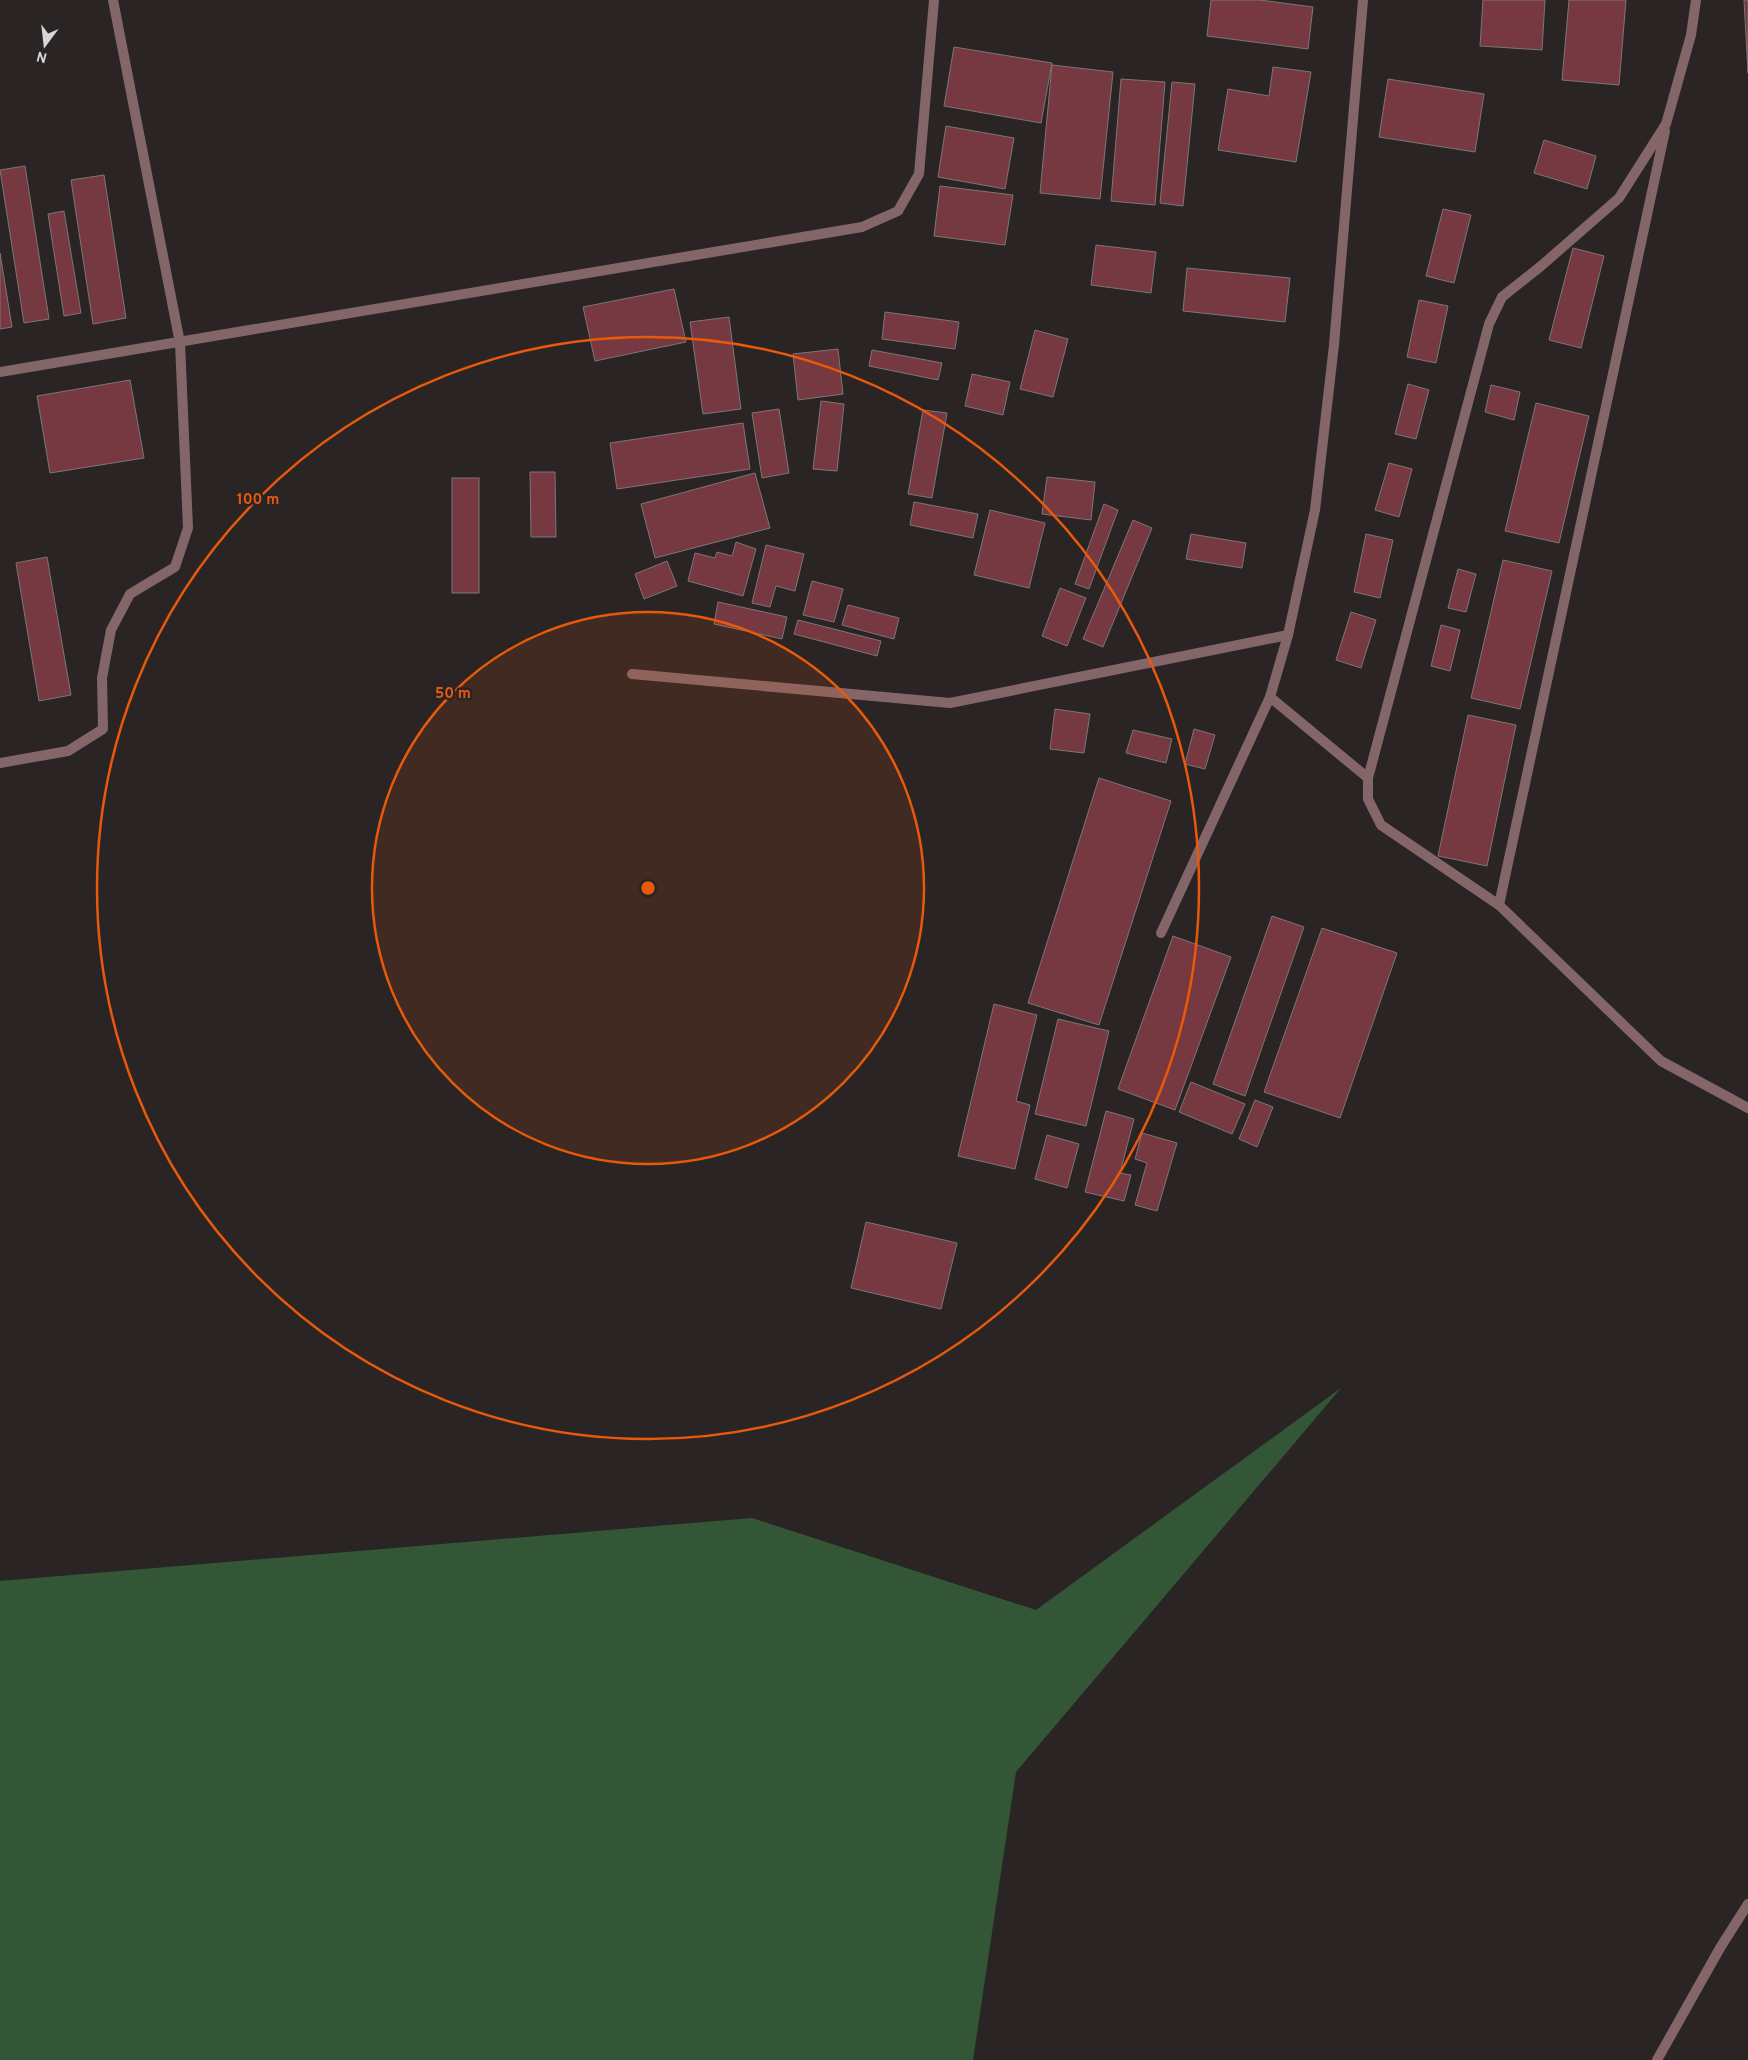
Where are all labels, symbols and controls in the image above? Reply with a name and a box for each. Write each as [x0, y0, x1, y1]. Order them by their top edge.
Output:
north arrow [20, 20, 70, 70]
text: N [35, 47, 49, 66]
text: 100 m [237, 491, 279, 510]
text: 50 m [435, 685, 471, 704]
centre of rings [639, 879, 657, 897]

